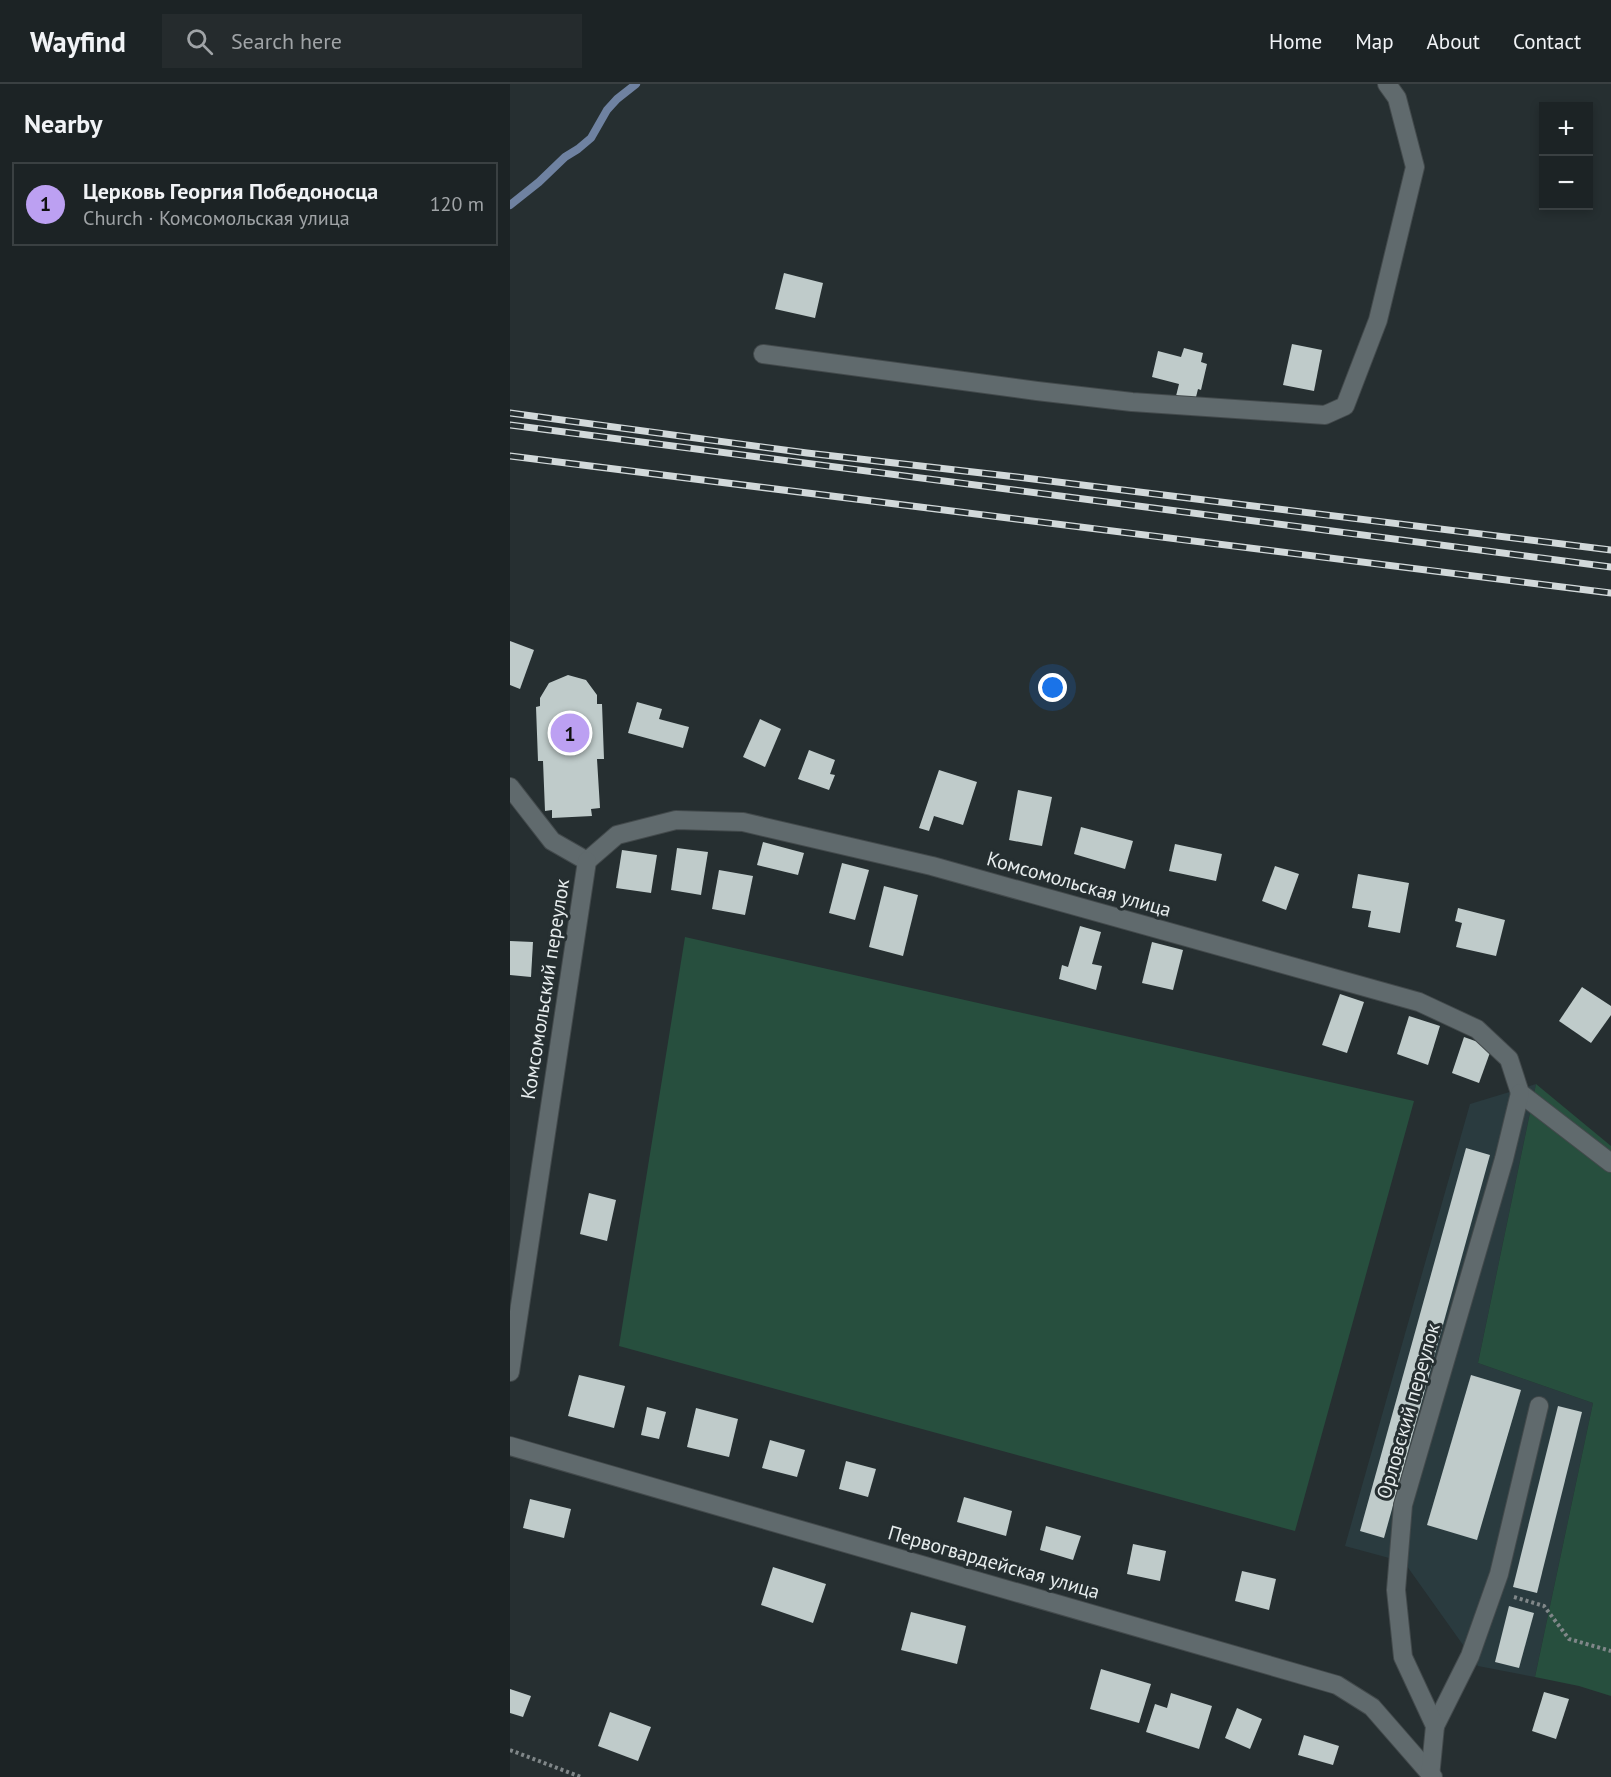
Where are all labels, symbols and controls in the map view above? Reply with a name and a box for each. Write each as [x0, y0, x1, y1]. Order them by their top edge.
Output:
search box [162, 14, 582, 68]
text: Wayfind [30, 23, 126, 60]
icon: search [183, 25, 216, 58]
text: Search here [231, 27, 342, 55]
text: Home [1269, 28, 1322, 55]
text: Map [1355, 28, 1394, 55]
text: About [1427, 28, 1480, 55]
text: Contact [1513, 28, 1581, 55]
map controls [1539, 102, 1593, 210]
button: + [1539, 102, 1593, 156]
text: Nearby [24, 107, 102, 140]
button: − [1539, 156, 1593, 210]
text: Церковь Георгия Победоносца [83, 177, 378, 205]
text: 1 [40, 191, 51, 217]
text: 120 m [430, 191, 484, 217]
text: Church · Комсомольская улица [83, 205, 350, 231]
your location [1038, 673, 1067, 702]
pin: 1 [550, 710, 590, 756]
street label: Комсомольская улица [984, 845, 1174, 923]
street label: Комсомольский переулок [515, 876, 575, 1101]
street label: Орловский переулок [1370, 1320, 1446, 1502]
street label: Первогвардейская улица [885, 1519, 1103, 1605]

